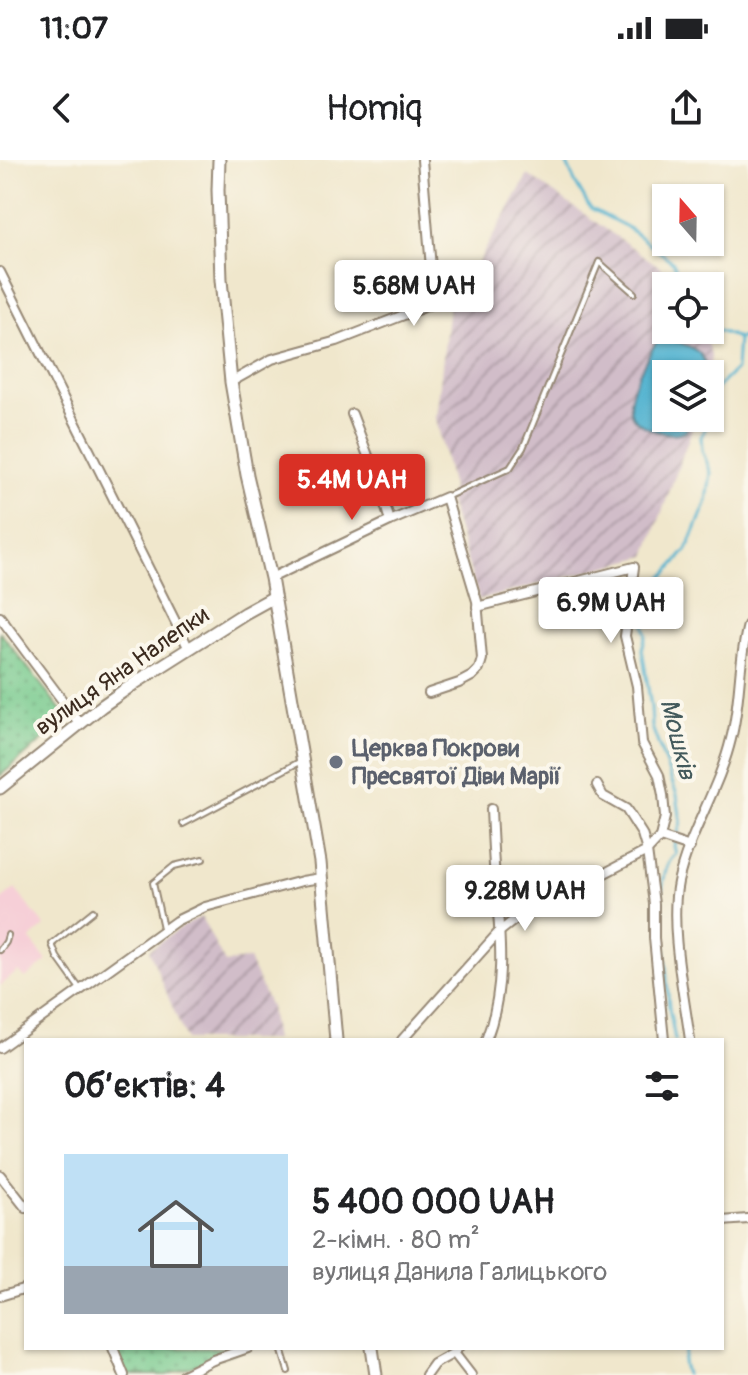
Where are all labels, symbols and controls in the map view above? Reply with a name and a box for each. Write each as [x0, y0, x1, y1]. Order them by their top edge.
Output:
text: 11:07 [40, 10, 108, 47]
icon: back [40, 86, 84, 130]
text: Homiq [326, 86, 422, 131]
icon: share [664, 86, 708, 130]
north arrow [652, 184, 724, 256]
map controls [652, 184, 724, 432]
pin: 5.68M UAH [322, 260, 506, 328]
text: 5.68M UAH [353, 270, 475, 302]
button: locate [652, 272, 724, 344]
button: layers [652, 360, 724, 432]
pin: 5.4M UAH [269, 454, 435, 522]
text: 5.4M UAH [297, 464, 407, 496]
pin: 6.9M UAH [528, 577, 694, 645]
text: 6.9M UAH [556, 587, 666, 619]
street label: вулиця Яна Налепки [30, 600, 215, 742]
water label: Мошків [653, 695, 704, 784]
place label: Церква Покрови Пресвятої Діви Марії [352, 734, 562, 791]
marker: Церква Покрови Пресвятої Діви Марії [327, 753, 345, 771]
pin: 9.28M UAH [433, 865, 617, 933]
text: 9.28M UAH [464, 875, 586, 907]
icon: filters [640, 1064, 684, 1108]
text: Об’єктів: 4 [64, 1065, 225, 1108]
text: 5 400 000 UAH [312, 1181, 555, 1224]
icon: home [128, 1186, 224, 1282]
text: 2-кімн. · 80 m² [312, 1224, 480, 1256]
text: вулиця Данила Галицького [312, 1256, 607, 1288]

